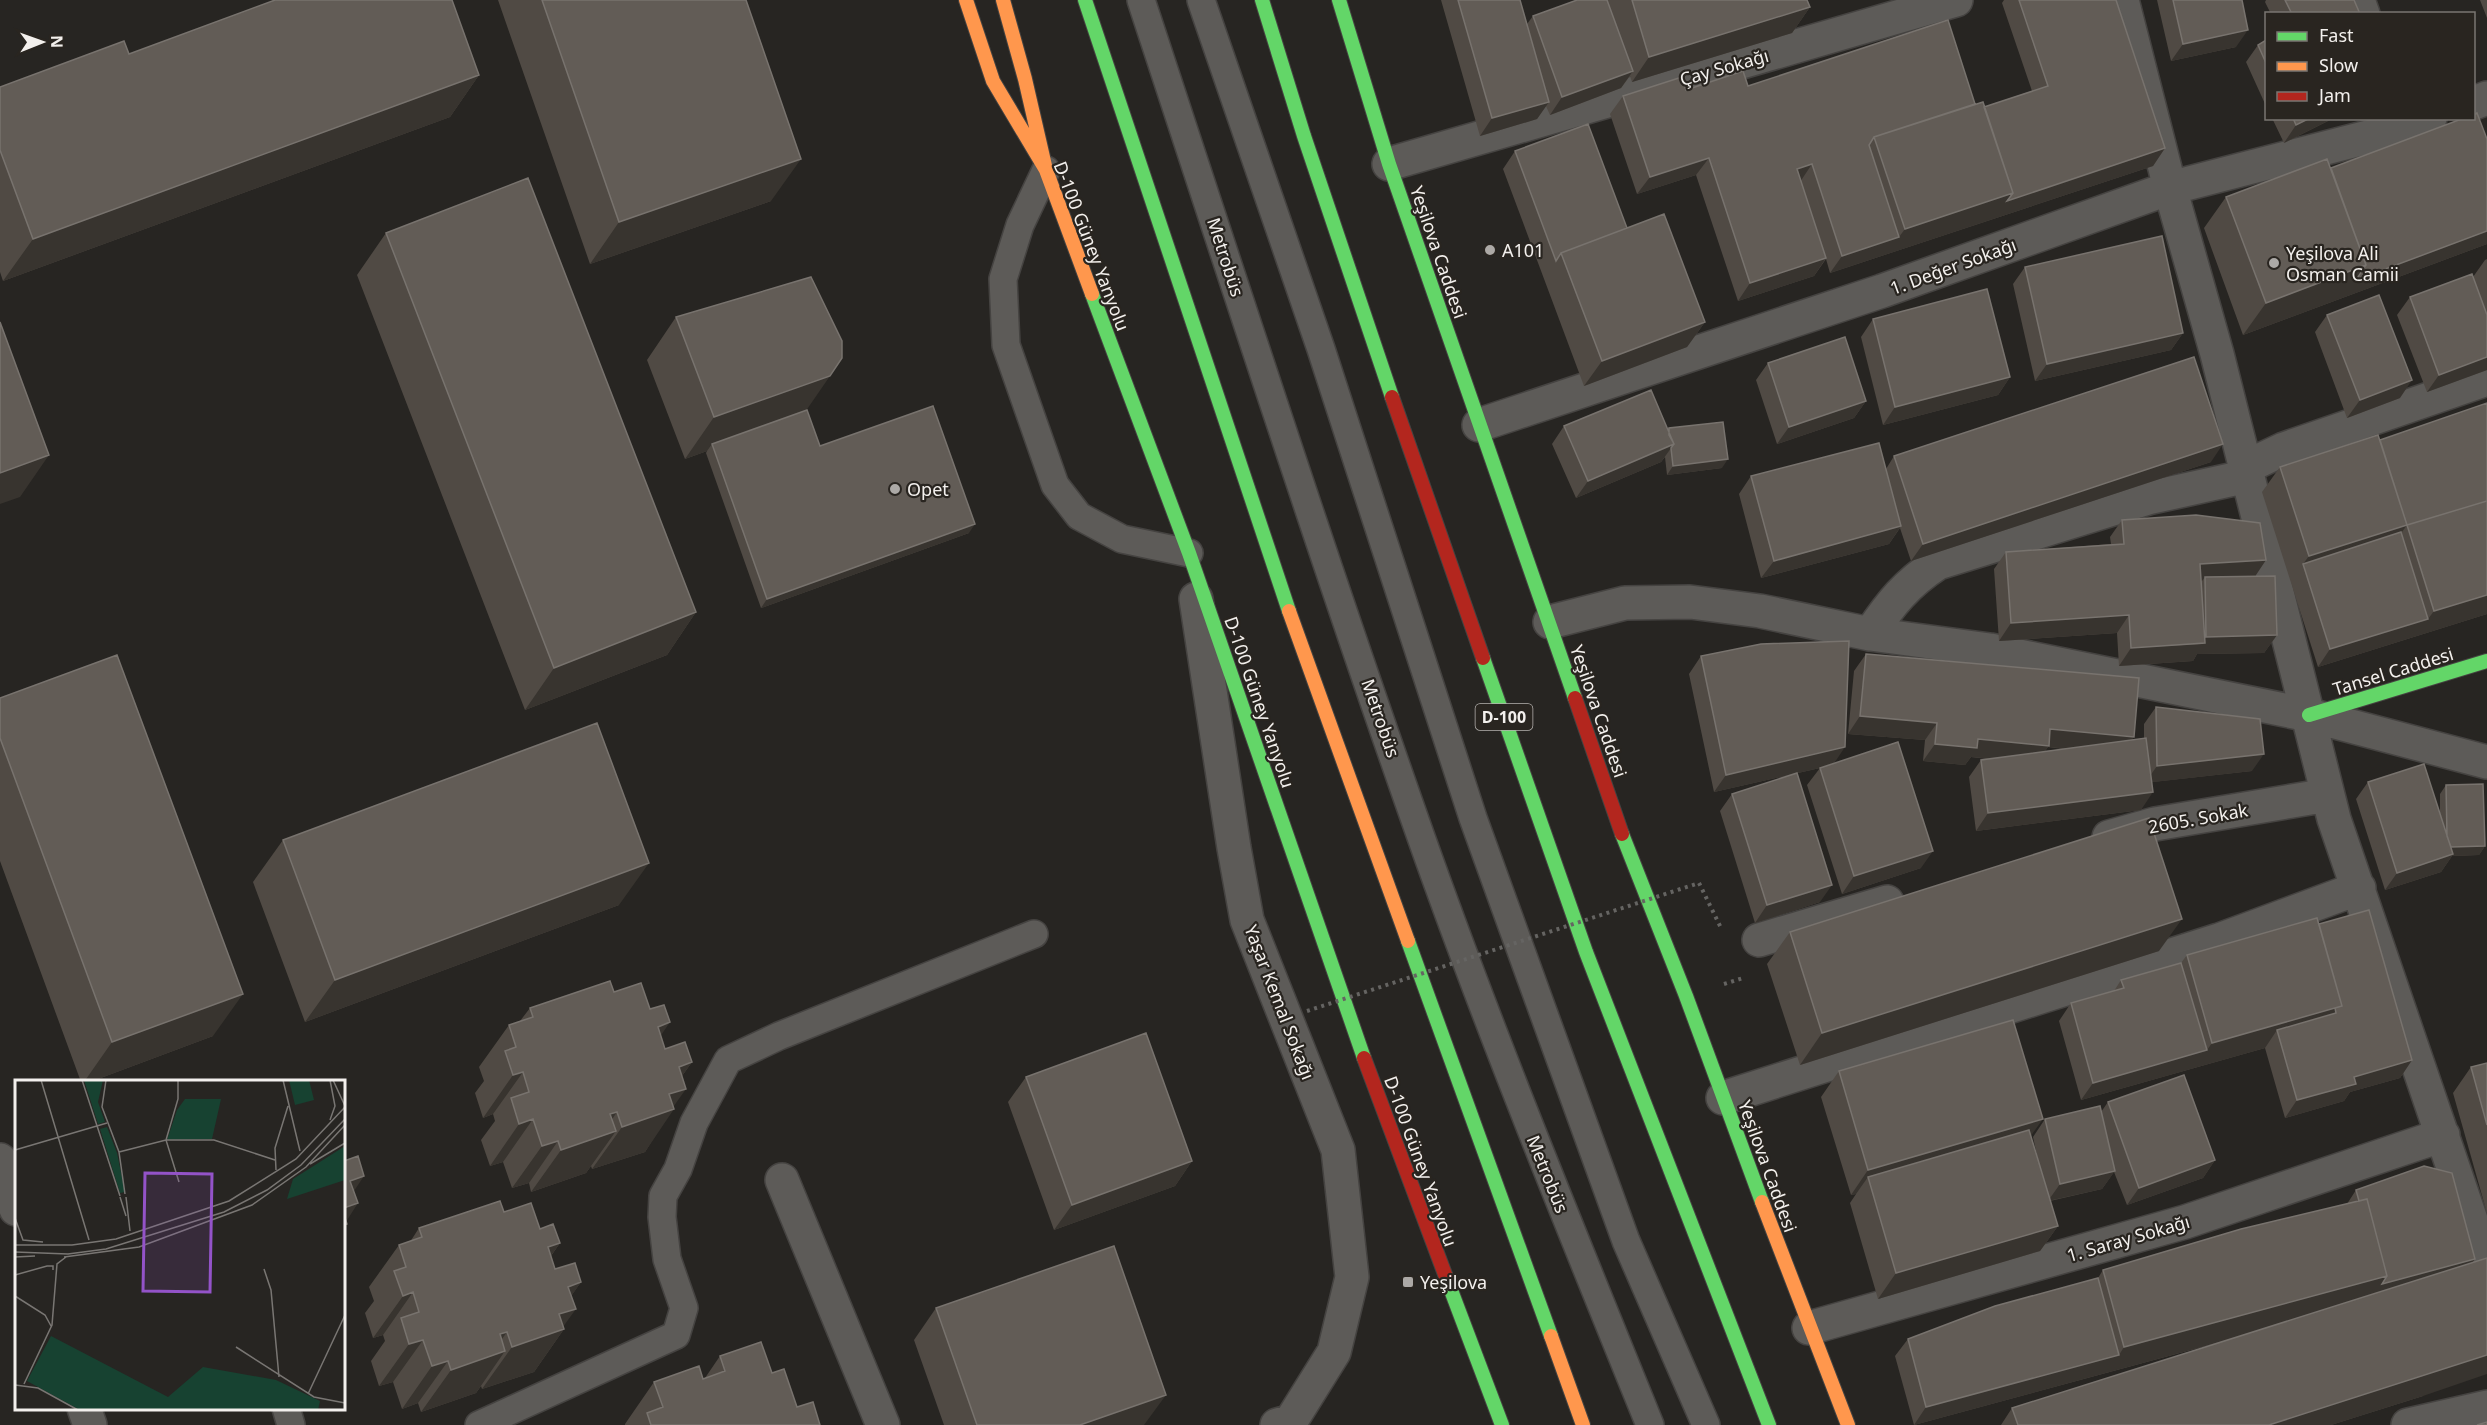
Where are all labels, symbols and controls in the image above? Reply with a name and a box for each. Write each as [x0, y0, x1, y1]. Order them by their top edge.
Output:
north arrow [12, 12, 72, 72]
legend [2265, 12, 2475, 120]
text: Fast [2319, 23, 2354, 47]
text: N [46, 35, 68, 48]
street label: Çay Sokağı [1677, 43, 1771, 91]
text: Slow [2319, 53, 2358, 77]
text: Jam [2317, 83, 2351, 107]
street label: D-100 Güney Yanyolu [1049, 158, 1135, 334]
street label: Yeşilova Caddesi [1405, 182, 1473, 322]
street label: Metrobüs [1202, 214, 1250, 300]
street label: 1. Değer Sokağı [1887, 232, 2019, 300]
place label: A101 [1502, 238, 1544, 262]
place label: Yeşilova Ali Osman Camii [2286, 241, 2399, 286]
marker: A101 [1483, 243, 1497, 257]
marker: Yeşilova Ali Osman Camii [2267, 256, 2281, 270]
place label: Opet [907, 477, 949, 501]
marker: Opet [888, 482, 902, 496]
street label: D-100 Güney Yanyolu [1219, 613, 1301, 791]
street label: Yeşilova Caddesi [1565, 641, 1633, 781]
street label: Tansel Caddesi [2330, 641, 2456, 701]
street label: Metrobüs [1356, 675, 1406, 761]
road number: D-100 [1476, 704, 1532, 730]
street label: 2605. Sokak [2146, 797, 2250, 839]
street label: Yaşar Kemal Sokağı [1239, 921, 1321, 1083]
street label: D-100 Güney Yanyolu [1379, 1072, 1463, 1250]
inset map [15, 1080, 345, 1410]
street label: Yeşilova Caddesi [1733, 1097, 1803, 1235]
street label: Metrobüs [1522, 1132, 1574, 1216]
street label: 1. Saray Sokağı [2064, 1209, 2192, 1267]
place label: Yeşilova [1420, 1270, 1487, 1294]
marker: Yeşilova [1401, 1275, 1415, 1289]

